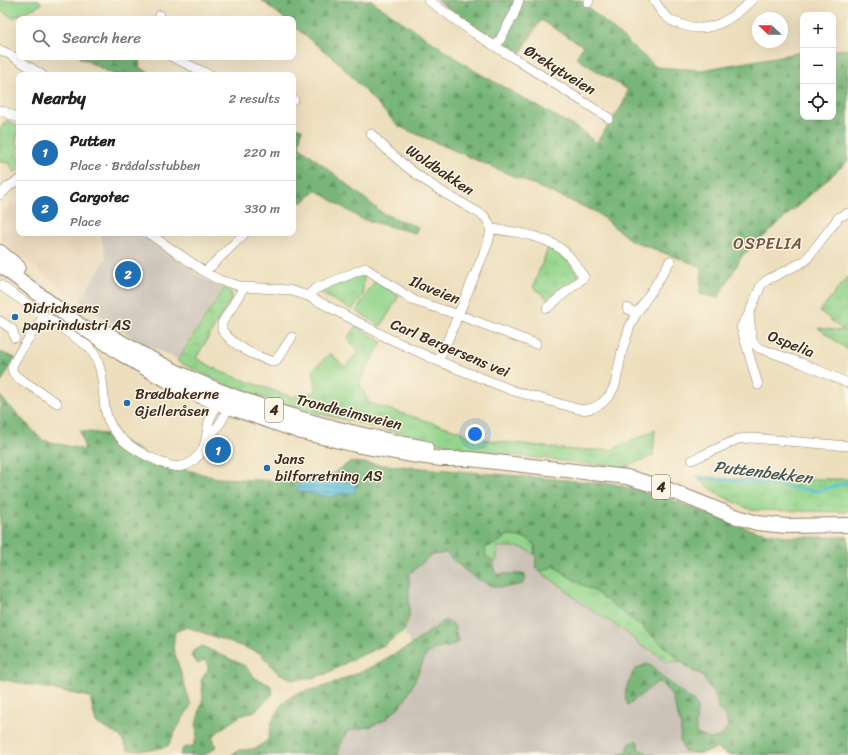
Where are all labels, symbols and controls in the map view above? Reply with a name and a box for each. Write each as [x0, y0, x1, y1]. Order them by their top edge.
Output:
north arrow [752, 12, 788, 48]
map controls [800, 12, 836, 120]
button: + [800, 12, 836, 48]
search box [16, 16, 296, 60]
text: Search here [62, 25, 141, 51]
icon: search [30, 27, 52, 49]
street label: Ørekytveien [519, 38, 601, 102]
button: − [800, 48, 836, 84]
text: Nearby [32, 83, 86, 113]
button: locate [800, 84, 836, 120]
text: 2 results [229, 87, 280, 110]
text: Putten [70, 128, 115, 154]
street label: Woldbakken [400, 137, 480, 203]
text: 1 [42, 141, 48, 164]
text: 220 m [243, 141, 280, 164]
text: Place · Brådalsstubben [70, 154, 200, 177]
text: Cargotec [70, 184, 129, 210]
text: 2 [41, 197, 49, 220]
text: 330 m [244, 197, 280, 220]
text: Place [70, 210, 101, 233]
district label: OSPELIA [733, 229, 803, 258]
pin: 2 [115, 259, 141, 289]
street label: Ilaveien [405, 268, 464, 312]
place label: Didrichsens papirindustri AS [22, 295, 132, 338]
street label: Carl Bergersens vei [386, 311, 514, 385]
marker: Didrichsens papirindustri AS [10, 312, 20, 322]
street label: Ospelia [764, 323, 819, 365]
place label: Brødbakerne Gjelleråsen [135, 381, 219, 424]
street label: Trondheimsveien [293, 386, 405, 438]
marker: Brødbakerne Gjelleråsen [122, 398, 132, 408]
road number: 4 [265, 398, 283, 422]
your location [465, 424, 485, 444]
pin: 1 [205, 435, 231, 465]
place label: Jans bilforretning AS [274, 446, 383, 489]
water label: Puttenbekken [712, 452, 816, 493]
marker: Jans bilforretning AS [262, 463, 272, 473]
road number: 4 [652, 475, 670, 499]

